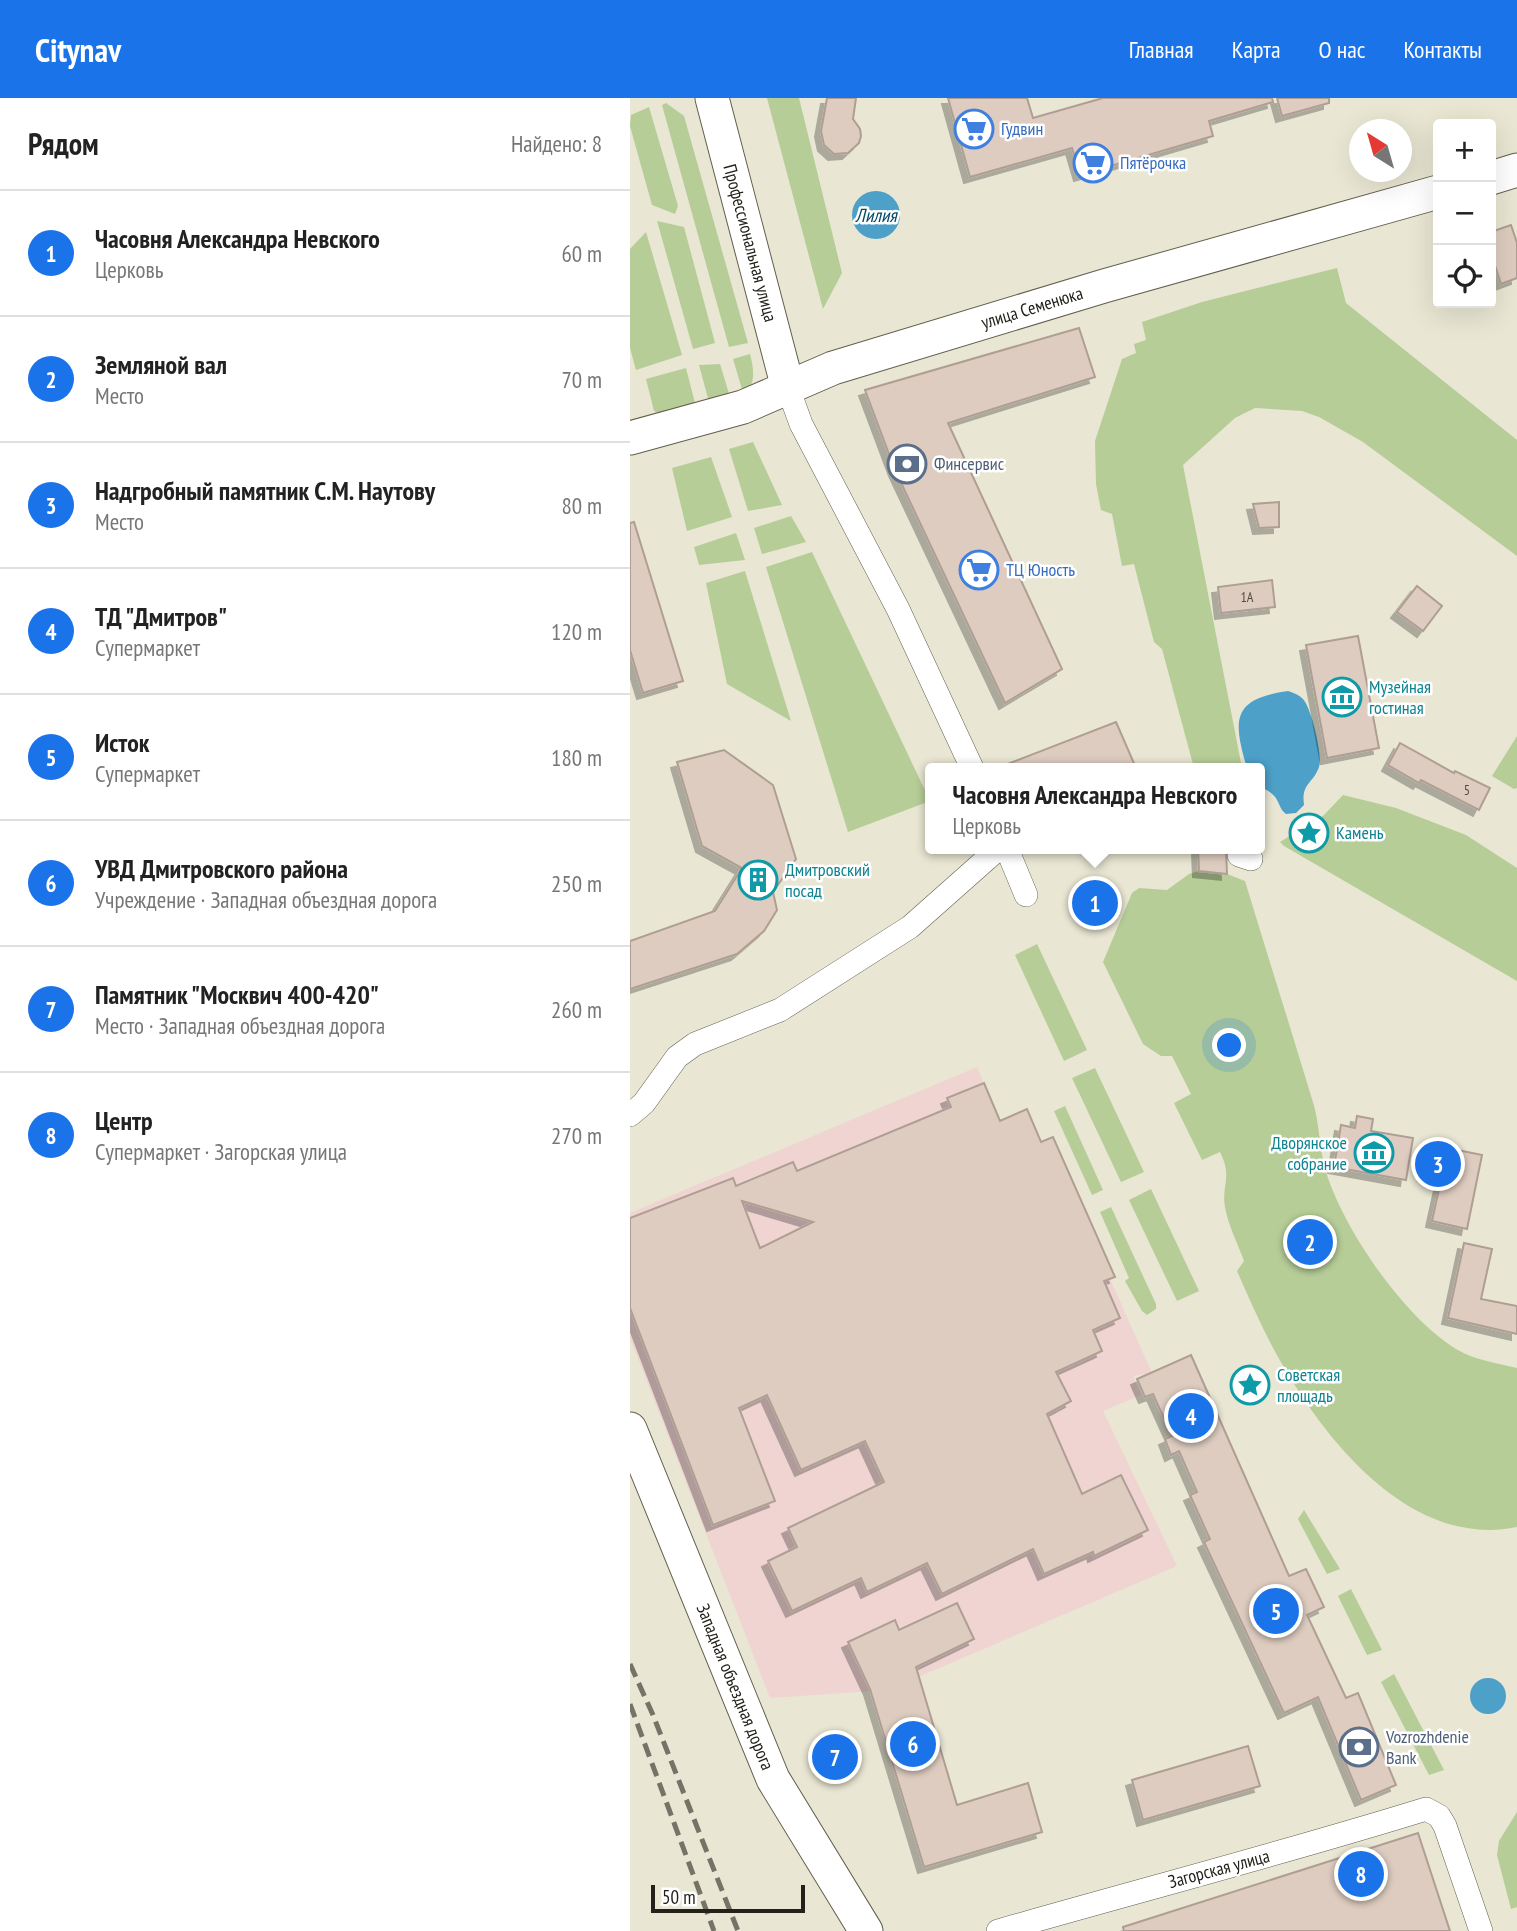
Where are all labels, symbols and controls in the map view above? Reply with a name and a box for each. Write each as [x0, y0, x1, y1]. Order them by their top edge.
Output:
text: Citynav [35, 28, 121, 71]
text: Главная [1129, 34, 1194, 65]
text: Карта [1232, 34, 1281, 65]
text: О нас [1319, 34, 1365, 65]
text: Контакты [1403, 34, 1482, 65]
supermarket icon: Гудвин [953, 108, 995, 150]
place label: Гудвин [1001, 117, 1043, 140]
north arrow [1349, 119, 1412, 182]
map controls [1433, 119, 1496, 308]
button: + [1433, 119, 1496, 182]
text: Рядом [28, 124, 99, 163]
text: Найдено: 8 [511, 129, 602, 158]
supermarket icon: Пятёрочка [1072, 142, 1114, 184]
place label: Пятёрочка [1120, 151, 1186, 174]
street label: Профессиональная улица [718, 162, 783, 324]
button: − [1433, 182, 1496, 245]
water label: Лилия [854, 203, 898, 227]
text: Часовня Александра Невского [95, 222, 380, 255]
text: 1 [46, 239, 57, 268]
text: 60 m [561, 239, 602, 268]
button: locate [1433, 245, 1496, 308]
text: Церковь [95, 255, 163, 284]
street label: улица Семенюка [978, 281, 1086, 334]
text: Земляной вал [95, 348, 227, 381]
text: 2 [46, 365, 57, 394]
text: 70 m [561, 365, 602, 394]
text: Место [95, 381, 144, 410]
bank icon: Финсервис [886, 443, 928, 485]
place label: Финсервис [934, 452, 1005, 475]
text: Надгробный памятник С.М. Наутову [95, 474, 435, 507]
text: 3 [46, 491, 57, 520]
text: 80 m [561, 491, 602, 520]
text: Место [95, 507, 144, 536]
supermarket icon: ТЦ Юность [958, 549, 1000, 591]
place label: ТЦ Юность [1006, 558, 1075, 581]
house number: 1А [1241, 588, 1254, 606]
text: ТД "Дмитров" [95, 600, 227, 633]
text: 4 [46, 617, 57, 646]
text: 120 m [551, 617, 602, 646]
text: Супермаркет [95, 633, 200, 662]
place label: Музейная гостиная [1369, 675, 1431, 719]
museum icon: Музейная гостиная [1321, 676, 1363, 718]
text: Исток [95, 726, 149, 759]
text: 5 [46, 743, 57, 772]
text: 180 m [551, 743, 602, 772]
text: Супермаркет [95, 759, 200, 788]
popup [925, 763, 1265, 854]
text: Часовня Александра Невского [953, 778, 1237, 811]
house number: 5 [1464, 781, 1470, 799]
text: Церковь [953, 811, 1021, 840]
place icon: Камень [1288, 812, 1330, 854]
place label: Камень [1336, 821, 1384, 844]
text: УВД Дмитровского района [95, 852, 348, 885]
place label: Дмитровский посад [785, 858, 870, 902]
building icon: Дмитровский посад [737, 859, 779, 901]
text: 6 [46, 869, 57, 898]
text: 250 m [551, 869, 602, 898]
pin: 1 [1072, 877, 1118, 929]
text: Учреждение · Западная объездная дорога [95, 885, 437, 914]
text: Памятник "Москвич 400-420" [95, 978, 379, 1011]
text: 7 [46, 995, 57, 1024]
text: 260 m [551, 995, 602, 1024]
text: Место · Западная объездная дорога [95, 1011, 385, 1040]
your location [1212, 1028, 1246, 1062]
text: Центр [95, 1104, 153, 1137]
text: 8 [46, 1121, 57, 1150]
text: 270 m [551, 1121, 602, 1150]
place label: Дворянское собрание [1271, 1131, 1347, 1175]
museum icon: Дворянское собрание [1353, 1132, 1395, 1174]
text: Супермаркет · Загорская улица [95, 1137, 347, 1166]
pin: 3 [1415, 1138, 1461, 1190]
pin: 2 [1287, 1216, 1333, 1268]
place label: Советская площадь [1277, 1363, 1340, 1407]
place icon: Советская площадь [1229, 1364, 1271, 1406]
pin: 4 [1168, 1390, 1214, 1442]
pin: 5 [1253, 1585, 1299, 1637]
street label: Западная объездная дорога [692, 1600, 779, 1773]
pin: 6 [890, 1718, 936, 1770]
place label: Vozrozhdenie Bank [1385, 1725, 1469, 1769]
bank icon: Vozrozhdenie Bank [1338, 1726, 1380, 1768]
pin: 7 [812, 1731, 858, 1783]
street label: Загорская улица [1166, 1844, 1272, 1893]
pin: 8 [1338, 1848, 1384, 1900]
scale bar [651, 1882, 805, 1914]
text: 50 m [662, 1885, 696, 1909]

